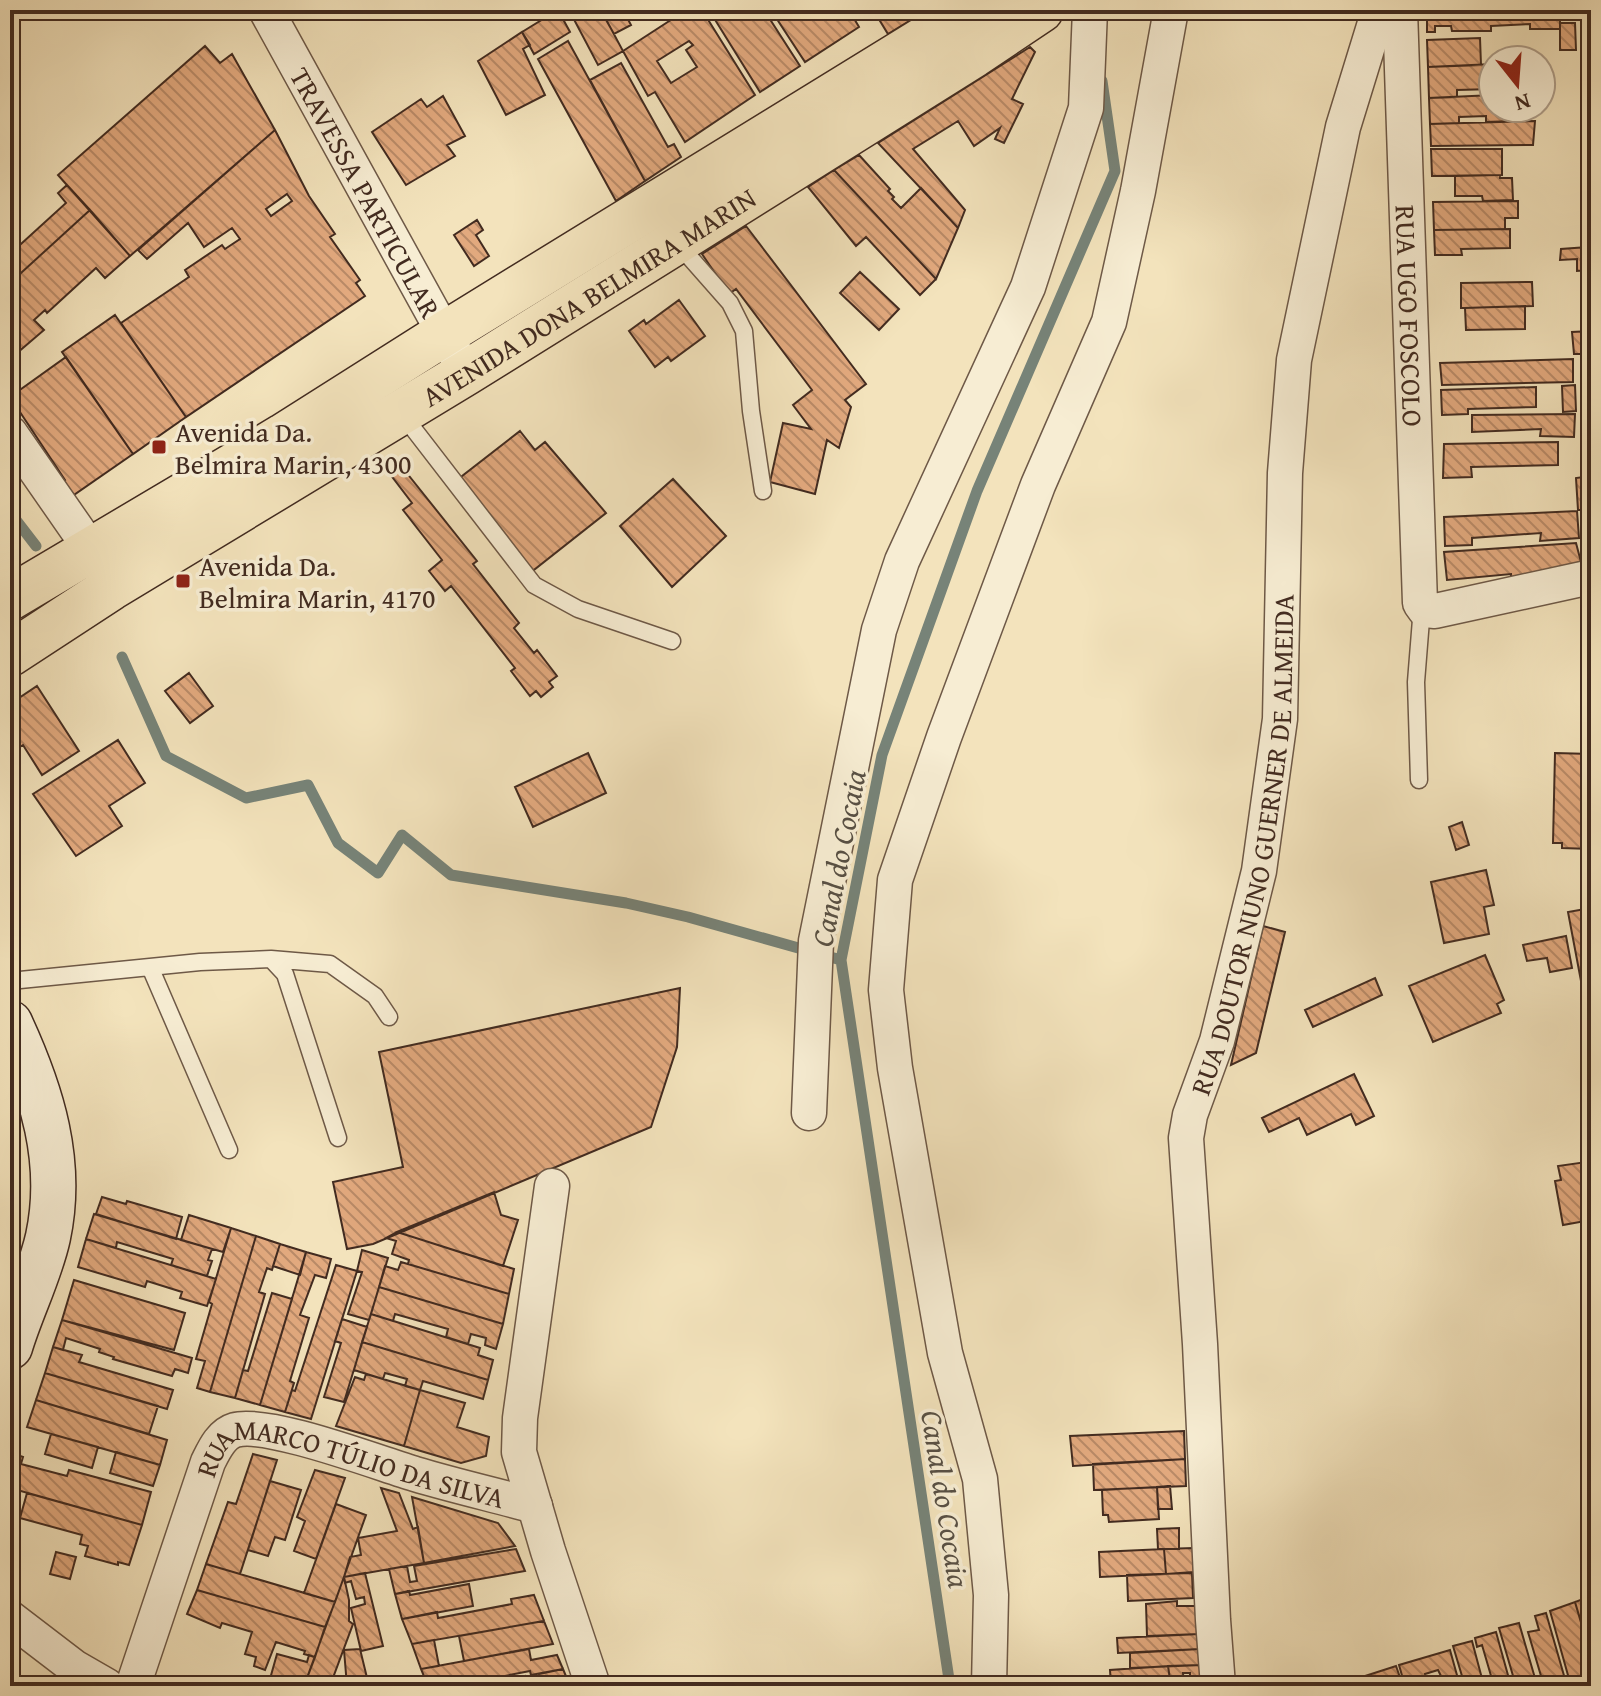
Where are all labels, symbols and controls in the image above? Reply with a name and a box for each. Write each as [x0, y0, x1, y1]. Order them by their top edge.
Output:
north arrow [1477, 44, 1557, 124]
street label: TRAVESSA PARTICULAR [281, 60, 452, 326]
text: N [1511, 86, 1535, 121]
street label: AVENIDA DONA BELMIRA MARIN [413, 177, 763, 416]
street label: RUA UGO FOSCOLO [1386, 204, 1435, 427]
place label: Avenida Da. Belmira Marin, 4300 [175, 411, 411, 484]
marker: Avenida Da. Belmira Marin, 4300 [150, 438, 168, 456]
place label: Avenida Da. Belmira Marin, 4170 [199, 545, 435, 618]
marker: Avenida Da. Belmira Marin, 4170 [174, 572, 192, 590]
street label: RUA DOUTOR NUNO GUERNER DE ALMEIDA [1179, 594, 1303, 1100]
water label: Canal do Cocaia [799, 766, 877, 950]
water label: Canal do Cocaia [910, 1407, 982, 1591]
text: RUA MARCO TÚLIO DA SILVA [184, 1408, 509, 1518]
street label: RUA MARCO TÚLIO DA SILVA [190, 1469, 528, 1521]

